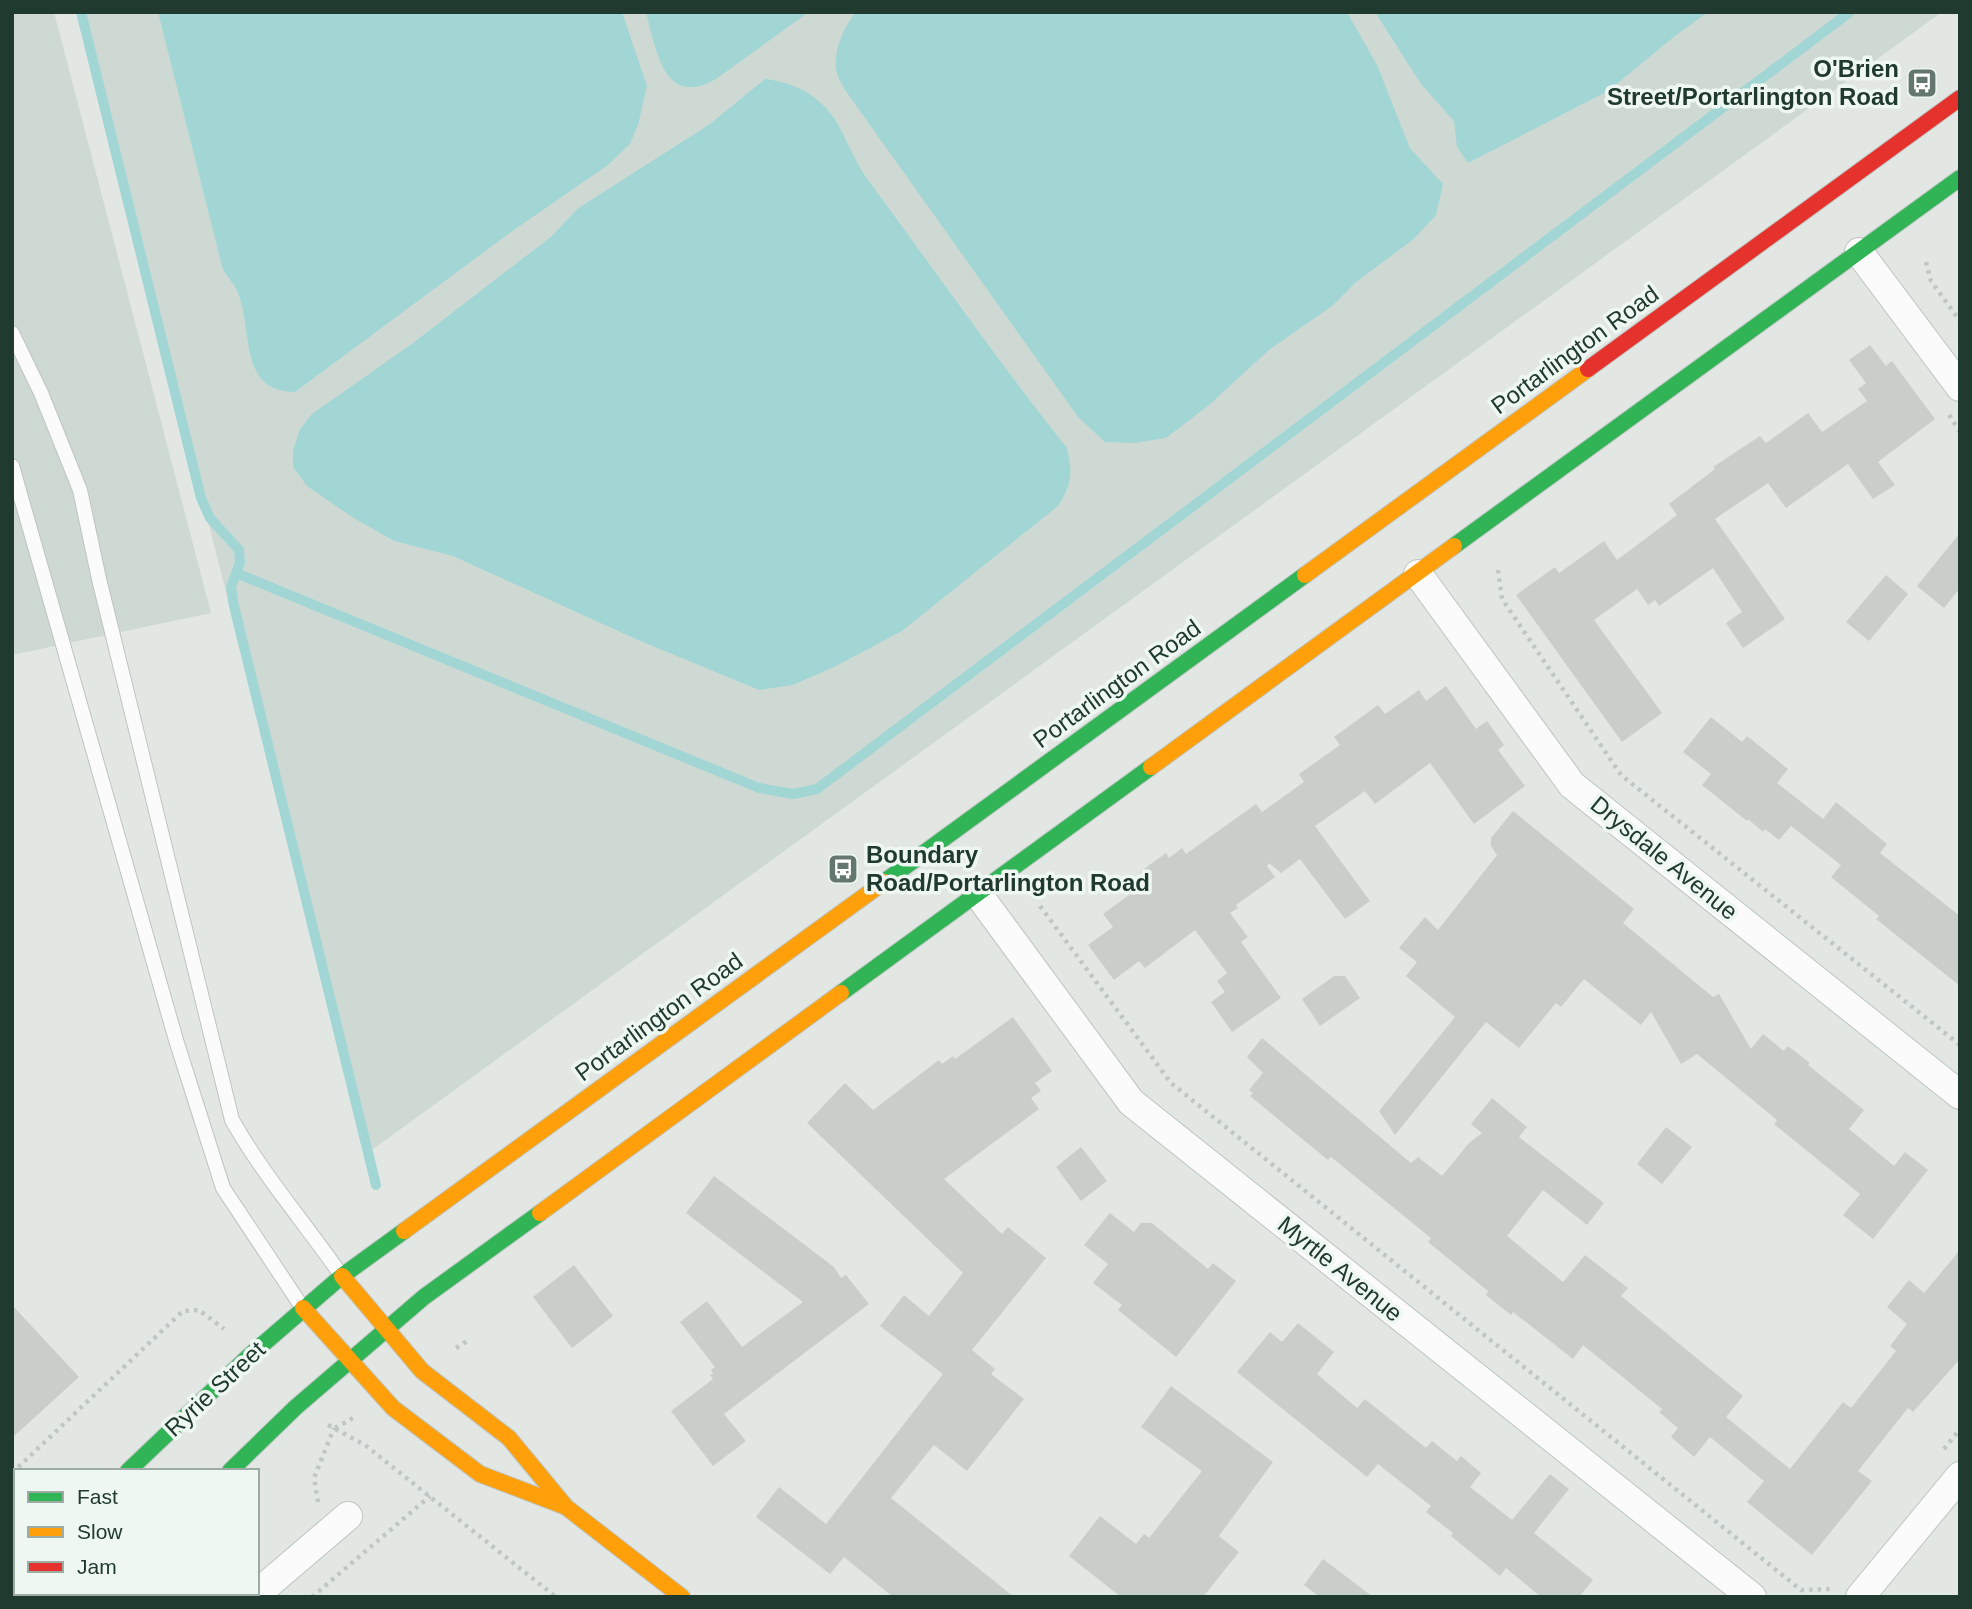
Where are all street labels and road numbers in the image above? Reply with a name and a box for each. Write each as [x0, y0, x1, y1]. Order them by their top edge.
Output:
street label: Portarlington Road [1486, 280, 1664, 419]
street label: Portarlington Road [1028, 614, 1206, 753]
street label: Drysdale Avenue [1585, 790, 1743, 925]
street label: Portarlington Road [570, 947, 748, 1086]
street label: Myrtle Avenue [1273, 1210, 1408, 1327]
street label: Ryrie Street [159, 1335, 270, 1442]

